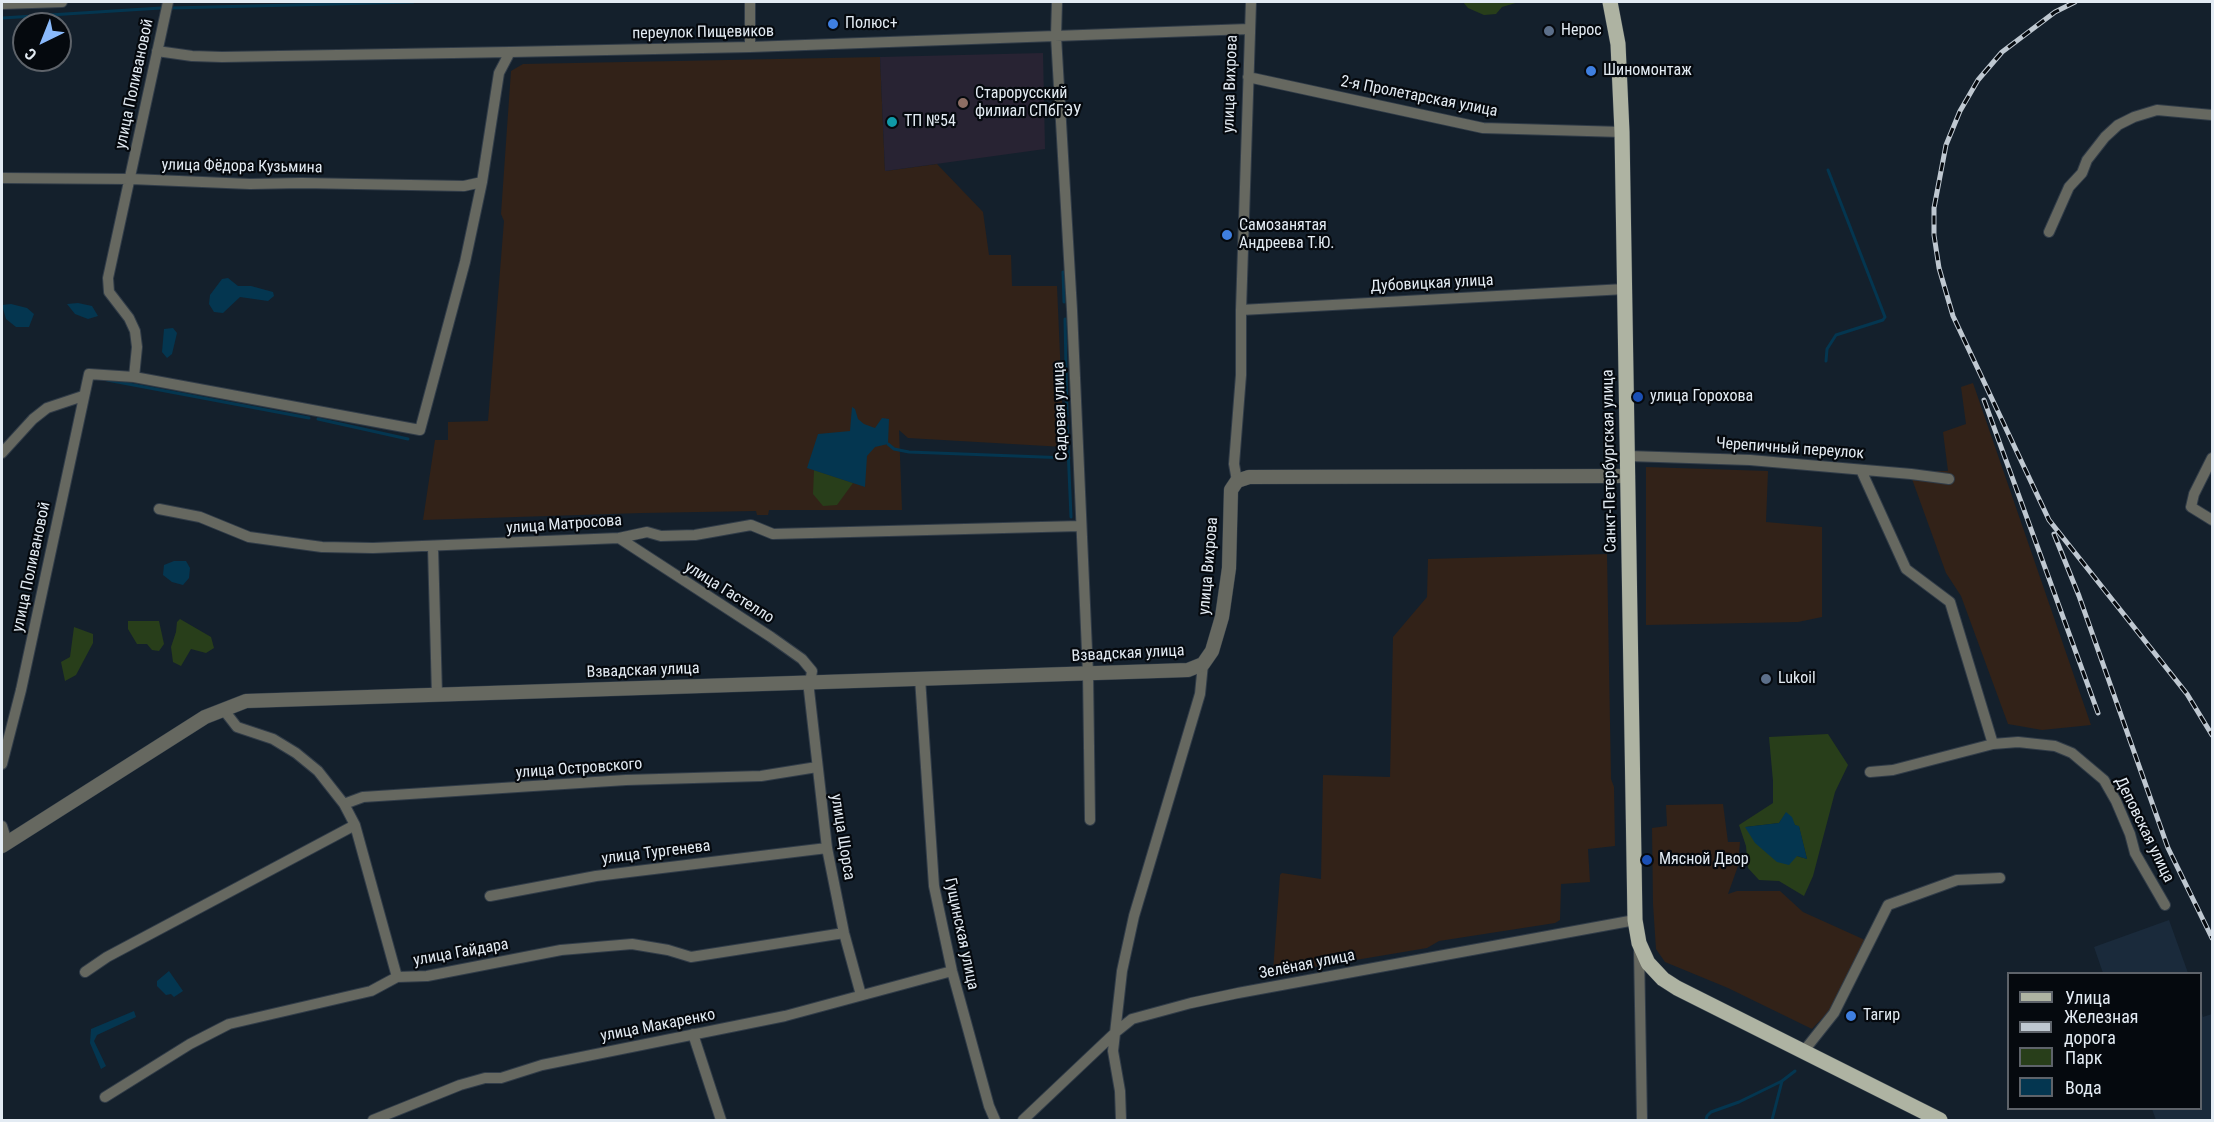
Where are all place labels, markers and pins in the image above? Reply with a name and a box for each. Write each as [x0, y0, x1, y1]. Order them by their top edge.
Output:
place label: Полюс+ [845, 14, 898, 34]
marker: Полюс+ [826, 17, 840, 31]
place label: Нерос [1561, 21, 1602, 41]
marker: Нерос [1542, 24, 1556, 38]
place label: Шиномонтаж [1603, 61, 1692, 81]
marker: Шиномонтаж [1584, 64, 1598, 78]
place label: Старорусский филиал СПбГЭУ [975, 84, 1082, 122]
marker: Старорусский филиал СПбГЭУ [956, 96, 970, 110]
place label: ТП №54 [904, 112, 956, 132]
marker: ТП №54 [885, 115, 899, 129]
place label: Самозанятая Андреева Т.Ю. [1239, 216, 1335, 254]
marker: Самозанятая Андреева Т.Ю. [1220, 228, 1234, 242]
place label: улица Горохова [1650, 387, 1753, 407]
marker: улица Горохова [1631, 390, 1645, 404]
place label: Lukoil [1778, 669, 1816, 689]
marker: Lukoil [1759, 672, 1773, 686]
place label: Мясной Двор [1659, 850, 1749, 870]
marker: Мясной Двор [1640, 853, 1654, 867]
place label: Тагир [1863, 1006, 1900, 1026]
marker: Тагир [1844, 1009, 1858, 1023]

